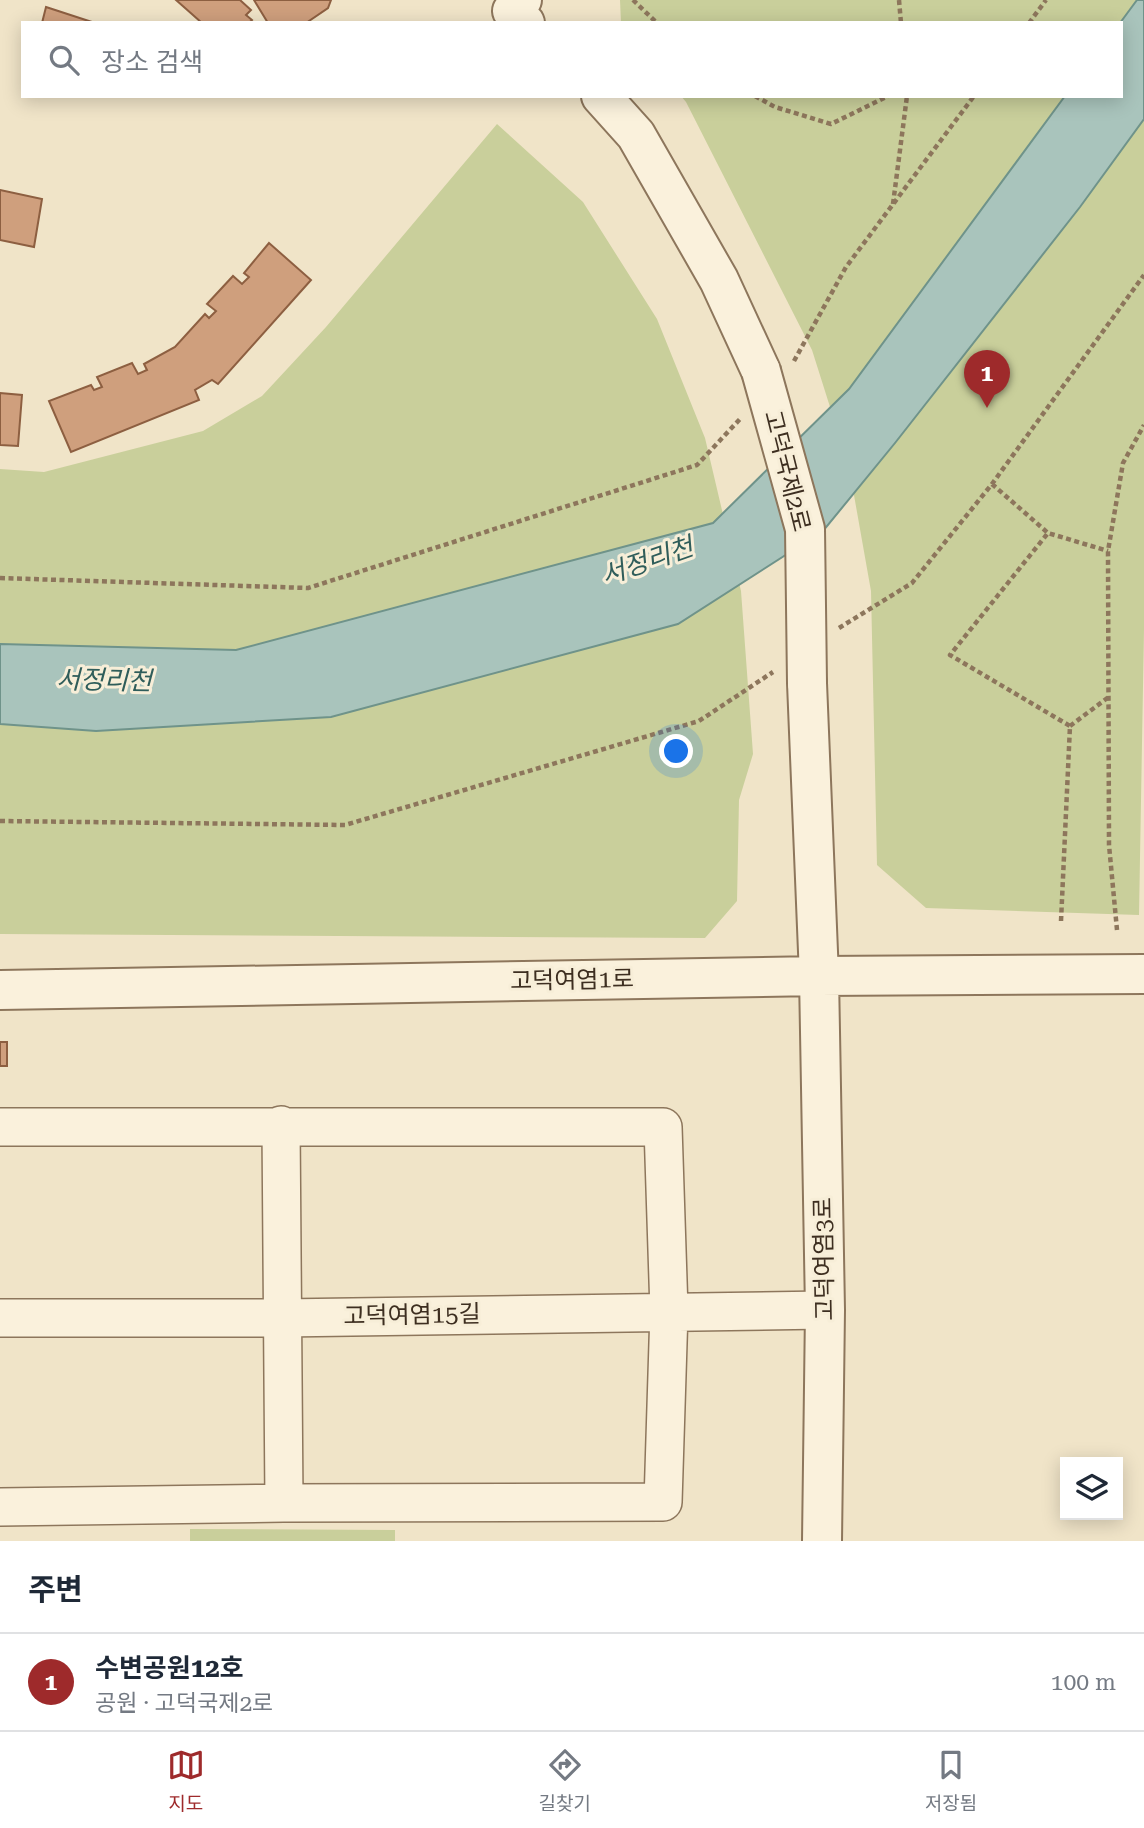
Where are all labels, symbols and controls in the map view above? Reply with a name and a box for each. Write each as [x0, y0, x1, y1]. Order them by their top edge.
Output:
search box [21, 21, 1123, 98]
icon: search [45, 41, 83, 79]
text: 장소 검색 [101, 47, 203, 77]
pin: 1 [964, 350, 1010, 408]
street label: 고덕국제2로 [758, 408, 816, 534]
water label: 서정리천 [597, 530, 700, 591]
water label: 서정리천 [56, 664, 155, 696]
your location [659, 734, 693, 768]
street label: 고덕여염1로 [510, 965, 634, 995]
street label: 고덕여염3로 [809, 1197, 839, 1321]
street label: 고덕여염15길 [343, 1300, 481, 1330]
map controls [1060, 1457, 1123, 1520]
button: layers [1060, 1457, 1123, 1520]
text: 주변 [28, 1572, 83, 1607]
text: 수변공원12호 [95, 1653, 244, 1683]
text: 1 [45, 1669, 57, 1696]
text: 100 m [1051, 1669, 1116, 1696]
text: 공원 · 고덕국제2로 [95, 1690, 273, 1717]
tab: 지도 [167, 1746, 205, 1815]
tab: 길찾기 [539, 1746, 591, 1815]
tab: 저장됨 [925, 1746, 977, 1815]

